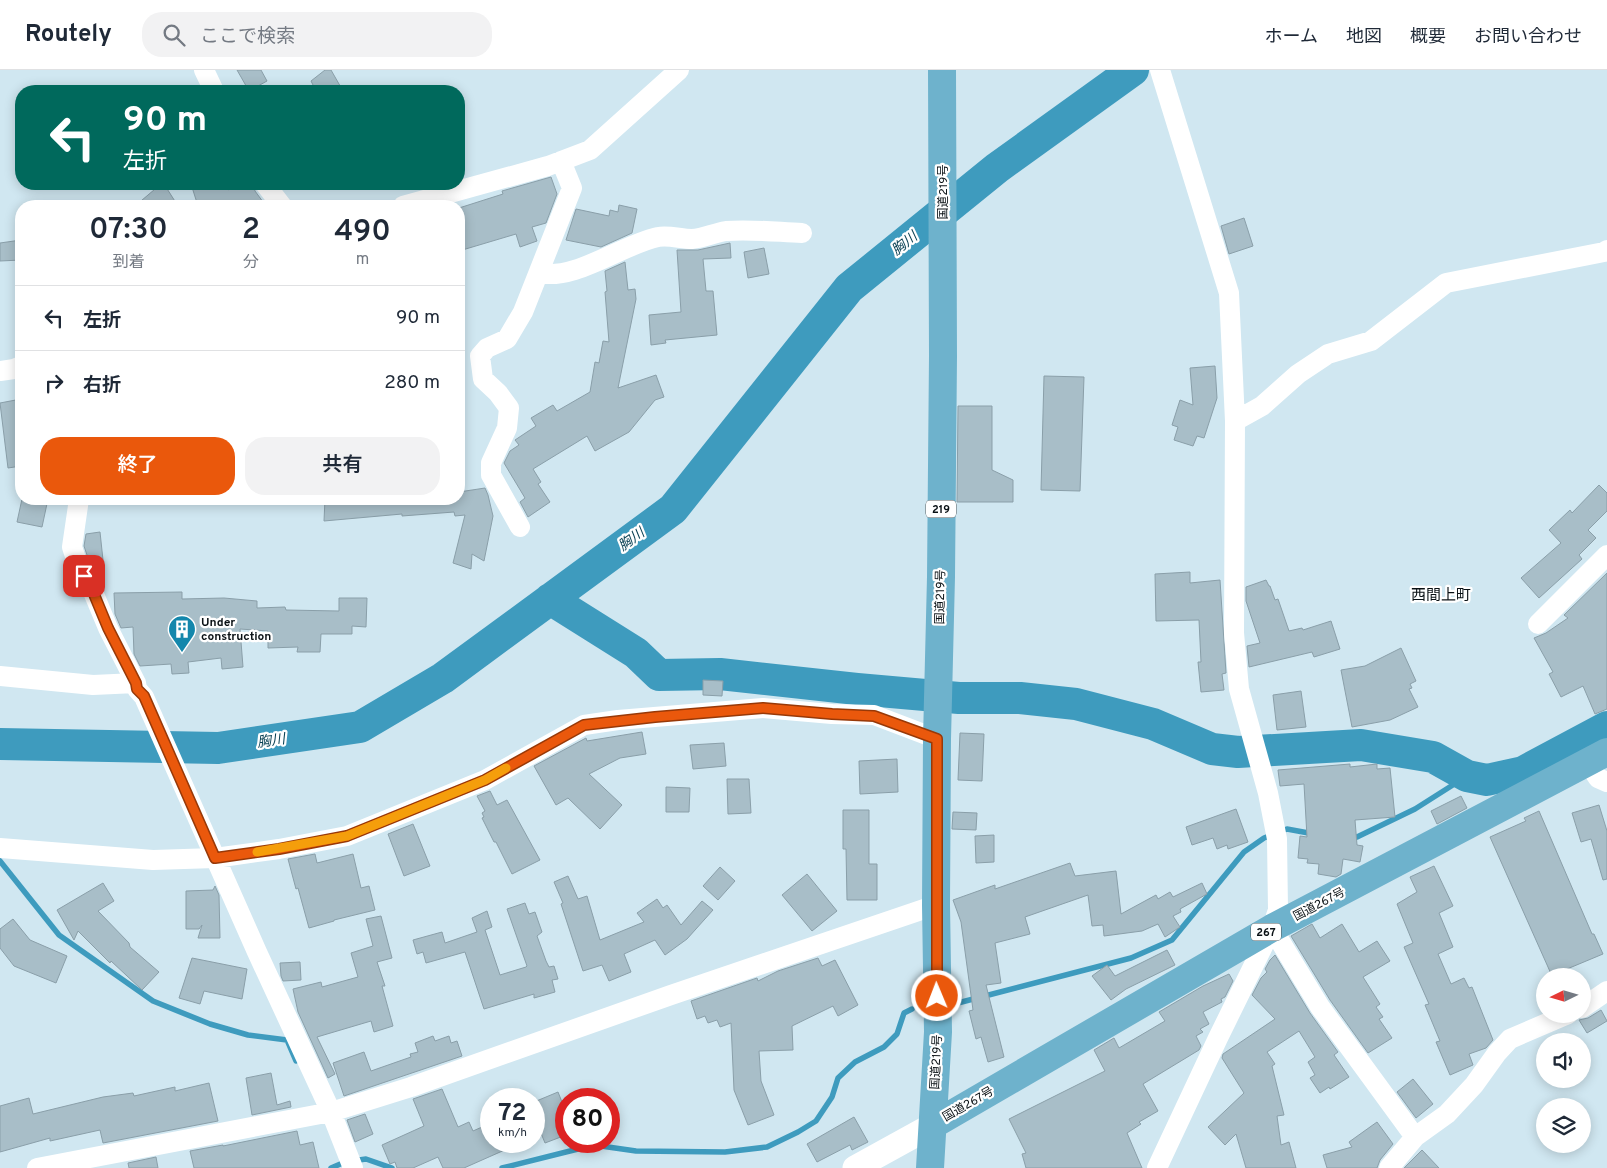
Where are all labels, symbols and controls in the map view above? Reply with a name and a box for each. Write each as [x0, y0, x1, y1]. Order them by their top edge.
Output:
search box [142, 12, 492, 57]
text: Routely [25, 20, 112, 50]
icon: search [160, 21, 188, 49]
text: ここで検索 [200, 25, 295, 49]
text: ホーム [1265, 26, 1318, 49]
text: 地図 [1346, 26, 1382, 49]
text: 概要 [1410, 26, 1446, 49]
text: お問い合わせ [1474, 26, 1582, 49]
text: 90 m [123, 99, 207, 143]
icon: left [40, 105, 105, 170]
text: 左折 [123, 149, 167, 176]
street label: 国道219号 [936, 165, 952, 220]
text: 07:30 [89, 212, 168, 249]
text: 2 [242, 212, 260, 249]
text: 490 [334, 214, 391, 251]
water label: 胸川 [889, 227, 923, 260]
text: m [356, 250, 369, 270]
text: 到着 [112, 253, 144, 273]
text: 分 [243, 253, 259, 273]
icon: left [40, 304, 68, 332]
text: 90 m [396, 306, 440, 330]
text: 左折 [83, 309, 121, 333]
icon: right [40, 369, 68, 397]
text: 280 m [384, 371, 440, 395]
text: 右折 [83, 374, 121, 398]
button: 終了 [40, 437, 235, 495]
button: 共有 [245, 437, 440, 495]
road number: 219 [926, 500, 956, 518]
water label: 胸川 [616, 524, 650, 555]
pin [63, 555, 105, 597]
icon: arrive [70, 562, 98, 590]
street label: 国道219号 [933, 569, 949, 625]
district label: 西間上町 [1411, 587, 1471, 606]
building icon: Under construction [167, 614, 197, 653]
place label: Under construction [201, 615, 271, 645]
water label: 胸川 [256, 731, 288, 752]
street label: 国道267号 [1291, 885, 1348, 925]
road number: 267 [1251, 924, 1281, 940]
north arrow [1536, 968, 1591, 1022]
map controls [1536, 968, 1591, 1153]
position arrow [910, 969, 962, 1021]
button: sound [1536, 1033, 1591, 1088]
street label: 国道219号 [928, 1034, 946, 1090]
street label: 国道267号 [940, 1084, 997, 1126]
speed limit sign: 80 [555, 1088, 620, 1153]
text: 72 [498, 1098, 527, 1130]
button: layers [1536, 1098, 1591, 1153]
text: km/h [498, 1125, 527, 1141]

